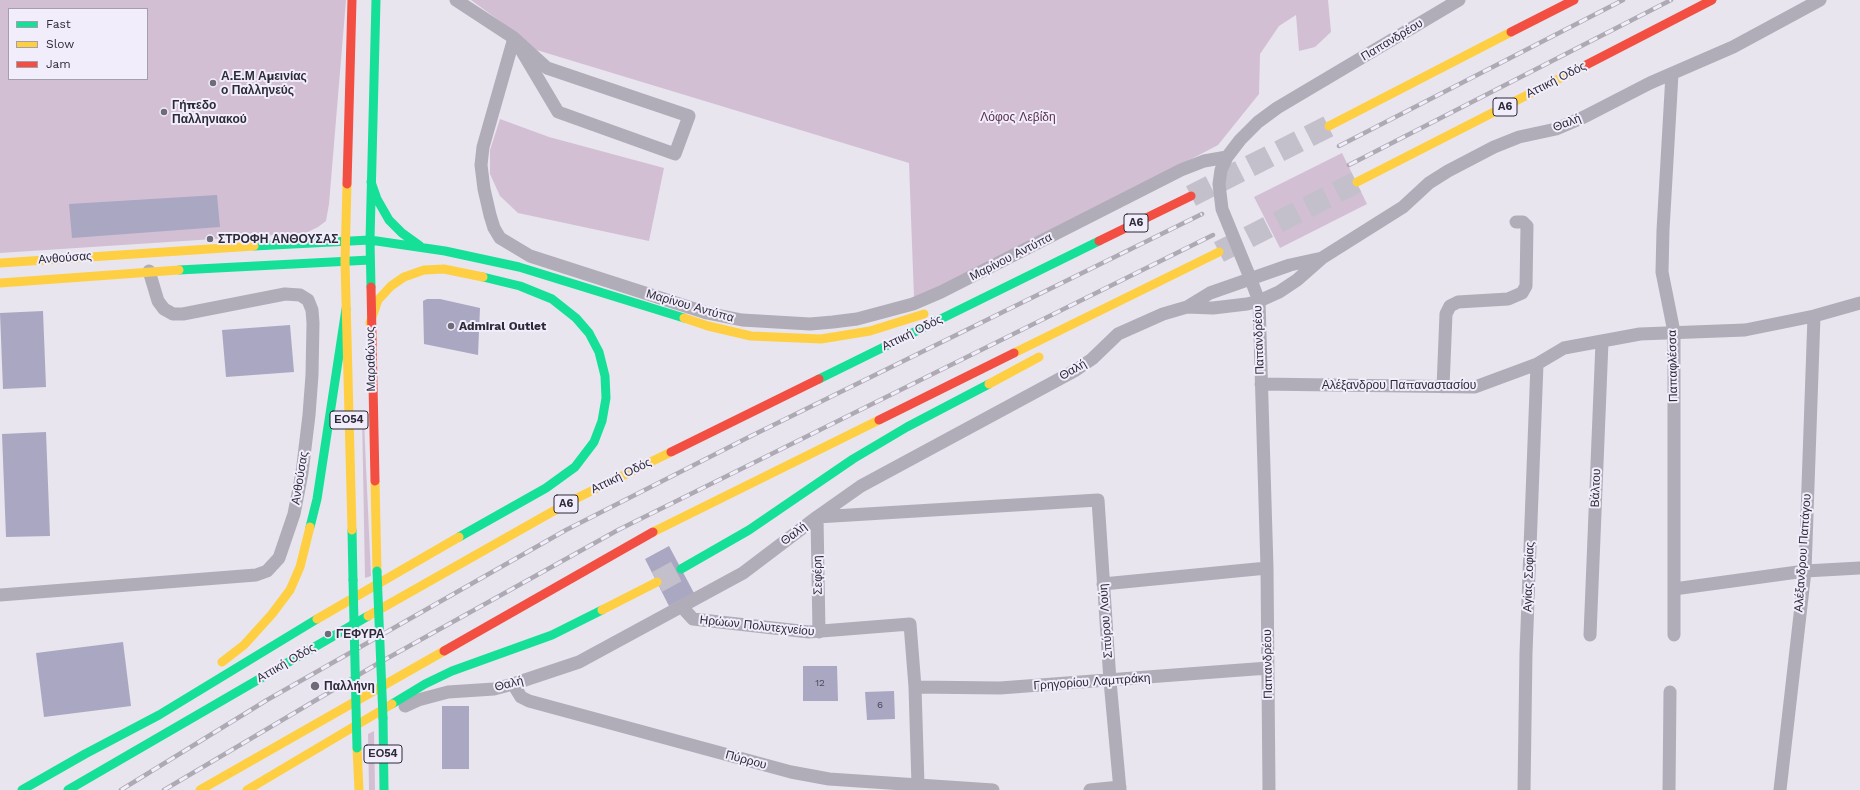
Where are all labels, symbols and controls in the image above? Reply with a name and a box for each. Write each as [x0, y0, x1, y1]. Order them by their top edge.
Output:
legend [8, 8, 148, 80]
street label: Παπανδρέου [1359, 16, 1425, 64]
text: Fast [46, 17, 71, 31]
text: Slow [46, 37, 74, 51]
text: Jam [46, 57, 71, 71]
street label: Αττική Οδός [1524, 59, 1588, 101]
place label: Α.Ε.Μ Αμεινίας ο Παλληνεύς [221, 69, 307, 97]
marker: Α.Ε.Μ Αμεινίας ο Παλληνεύς [208, 78, 218, 88]
place label: Γήπεδο Παλληνιακού [172, 98, 247, 126]
road number: Α6 [1493, 98, 1517, 116]
marker: Γήπεδο Παλληνιακού [159, 107, 169, 117]
park label: Λόφος Λεβίδη [980, 110, 1056, 124]
street label: Θαλή [1551, 111, 1583, 135]
road number: Α6 [1124, 214, 1148, 232]
street label: Μαρίνου Αντύπα [967, 230, 1055, 284]
place label: ΣΤΡΟΦΗ ΑΝΘΟΥΣΑΣ [218, 232, 339, 246]
marker: ΣΤΡΟΦΗ ΑΝΘΟΥΣΑΣ [205, 234, 215, 244]
street label: Ανθούσας [38, 249, 92, 267]
street label: Μαρίνου Αντύπα [644, 287, 736, 325]
street label: Παπανδρέου [1251, 305, 1267, 375]
street label: Αττική Οδός [879, 312, 945, 354]
place label: Admiral Outlet [459, 319, 546, 333]
marker: Admiral Outlet [446, 321, 456, 331]
street label: Μαραθώνος [363, 326, 379, 392]
street label: Παπαφλέσσα [1665, 330, 1681, 402]
street label: Θαλή [1057, 357, 1089, 383]
street label: Αλέξανδρου Παπαναστασίου [1322, 378, 1476, 392]
road number: ΕΟ54 [330, 411, 368, 429]
street label: Ανθούσας [289, 450, 311, 506]
street label: Αττική Οδός [588, 455, 654, 497]
street label: Βάλτου [1588, 468, 1604, 508]
street label: Αλέξανδρου Παπάγου [1792, 493, 1814, 613]
road number: Α6 [554, 495, 578, 513]
street label: Θαλή [778, 520, 810, 548]
street label: Αγίας Σοφίας [1521, 542, 1537, 612]
street label: Σεφέρη [810, 555, 826, 595]
street label: Σπύρου Λούη [1096, 583, 1116, 659]
street label: Ηρώων Πολυτεχνείου [699, 613, 815, 639]
place label: ΓΕΦΥΡΑ [336, 627, 385, 641]
marker: ΓΕΦΥΡΑ [323, 629, 333, 639]
street label: Παπανδρέου [1260, 629, 1276, 699]
street label: Αττική Οδός [254, 640, 318, 686]
street label: Γρηγορίου Λαμπράκη [1033, 671, 1151, 693]
street label: Θαλή [493, 674, 525, 694]
house number: 12 [815, 677, 825, 689]
place label: Παλλήνη [324, 679, 375, 693]
marker: Παλλήνη [309, 680, 321, 692]
house number: 6 [877, 699, 883, 711]
road number: ΕΟ54 [364, 745, 402, 763]
street label: Πύρρου [724, 748, 768, 772]

